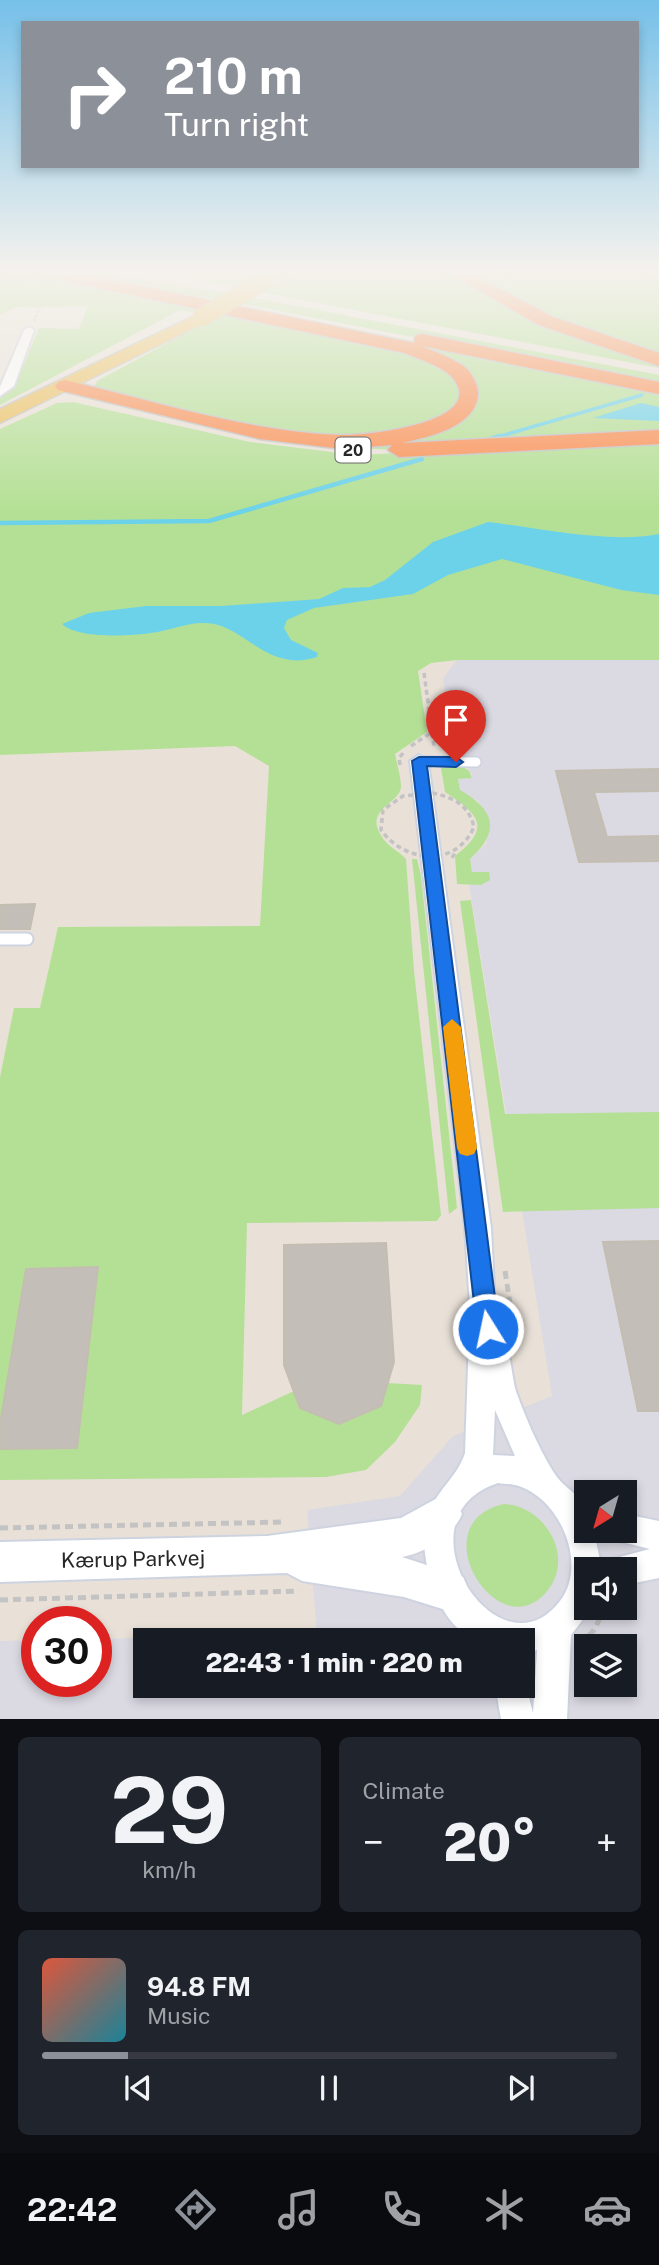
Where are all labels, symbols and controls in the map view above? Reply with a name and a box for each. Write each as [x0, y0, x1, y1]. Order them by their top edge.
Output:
text: 210 m [164, 47, 303, 105]
icon: right [49, 49, 140, 140]
text: Turn right [164, 106, 309, 143]
road number: 20 [336, 438, 370, 463]
pin [426, 690, 486, 762]
icon: arrive [437, 701, 475, 739]
position arrow [451, 1292, 525, 1366]
north arrow [574, 1480, 637, 1544]
map controls [574, 1480, 637, 1697]
street label: Kærup Parkvej [61, 1545, 205, 1573]
button: sound [574, 1557, 637, 1620]
speed limit sign: 30 [21, 1606, 112, 1697]
button: layers [574, 1634, 637, 1697]
text: 22:43 · 1 min · 220 m [205, 1647, 463, 1678]
text: 29 [110, 1757, 228, 1863]
text: Climate [363, 1777, 445, 1804]
text: 20° [443, 1812, 536, 1873]
text: − [363, 1820, 384, 1865]
text: + [596, 1820, 617, 1865]
text: km/h [142, 1856, 196, 1883]
text: 94.8 FM [147, 1971, 251, 2002]
text: Music [147, 2002, 211, 2029]
icon: previous [119, 2069, 157, 2107]
icon: pause [310, 2069, 348, 2107]
icon: next [502, 2069, 540, 2107]
icon: directions [171, 2185, 220, 2234]
icon: music [274, 2185, 323, 2234]
icon: phone [377, 2185, 426, 2234]
icon: climate [480, 2185, 529, 2234]
icon: car [583, 2185, 632, 2234]
text: 22:42 [27, 2191, 117, 2228]

